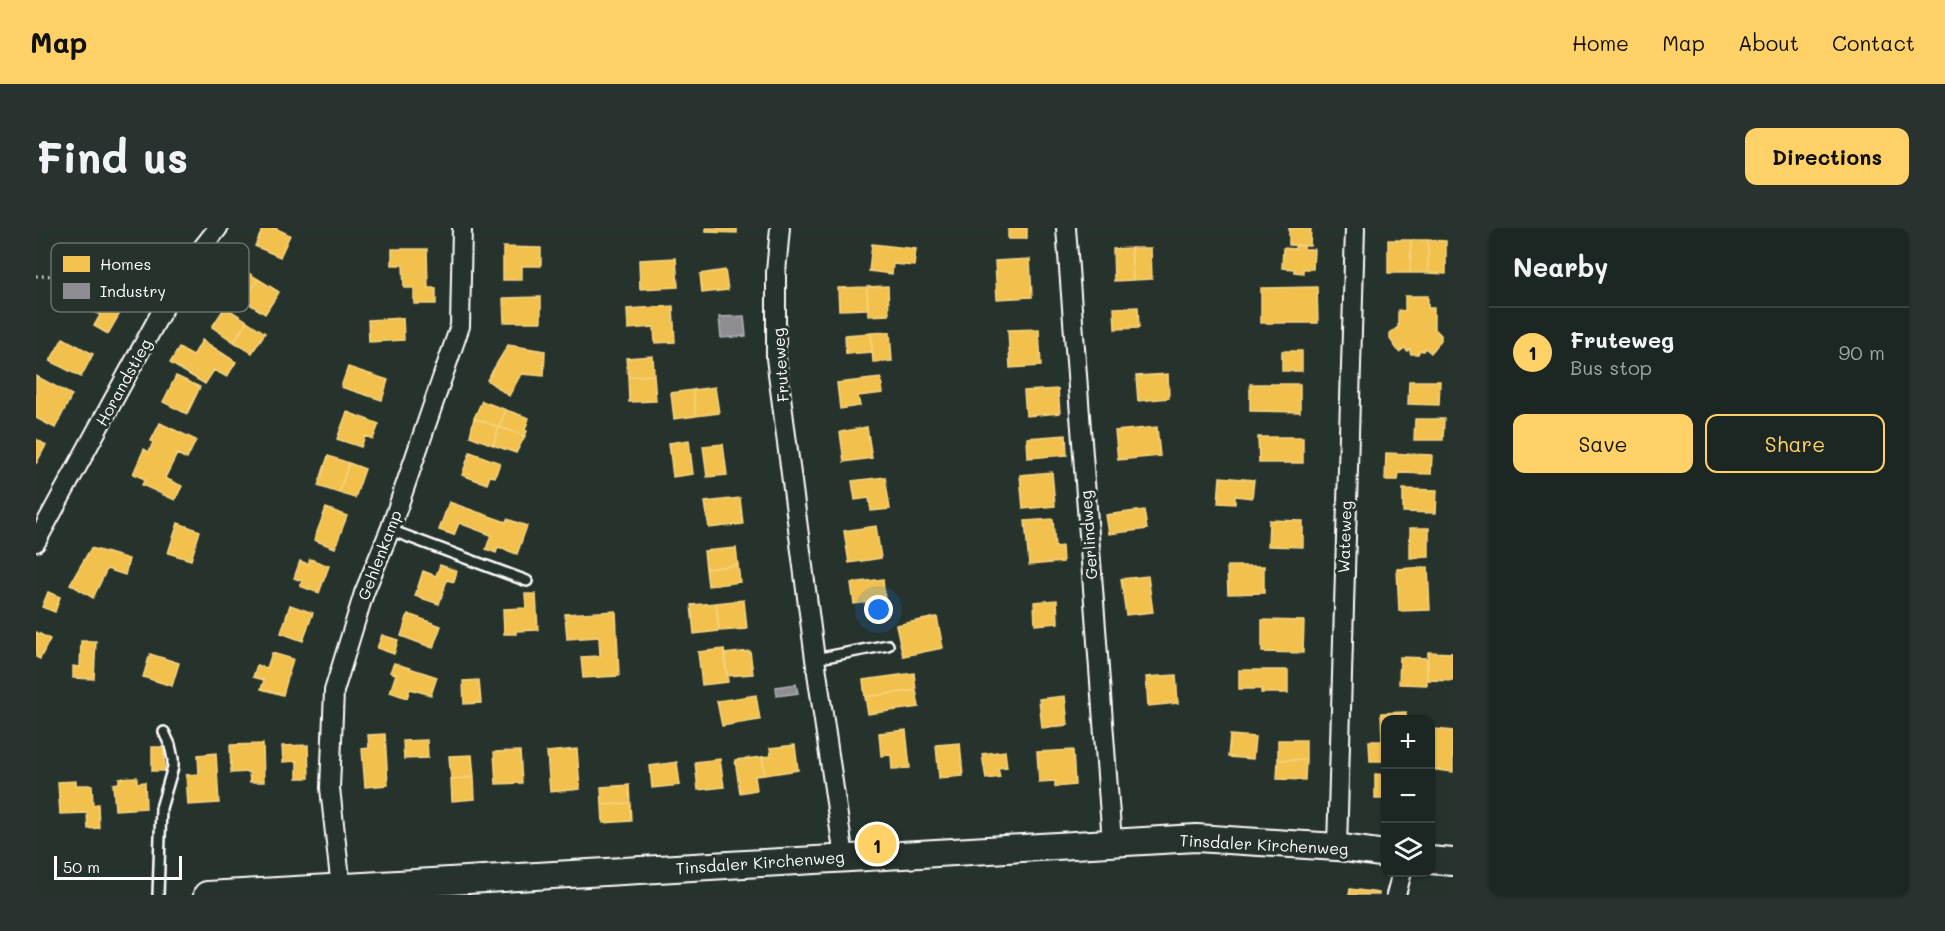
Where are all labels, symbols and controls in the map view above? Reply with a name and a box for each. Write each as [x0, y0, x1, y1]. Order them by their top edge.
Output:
text: Map [30, 24, 87, 60]
text: Home [1572, 29, 1629, 56]
text: Map [1662, 29, 1705, 56]
text: About [1738, 29, 1799, 56]
text: Contact [1832, 29, 1915, 56]
button: Directions [1745, 128, 1909, 185]
text: Find us [36, 129, 188, 184]
legend [51, 243, 249, 312]
text: Nearby [1513, 250, 1608, 284]
text: Homes [100, 253, 151, 274]
text: Industry [100, 280, 166, 301]
text: Fruteweg [1570, 325, 1674, 354]
street label: Fruteweg [767, 327, 793, 403]
street label: Horandstieg [90, 335, 156, 429]
text: 1 [1528, 339, 1537, 365]
text: 90 m [1839, 339, 1885, 365]
text: Bus stop [1570, 354, 1652, 380]
button: Save [1513, 414, 1693, 473]
button: Share [1705, 414, 1885, 473]
street label: Gerlindweg [1074, 490, 1102, 580]
street label: Wateweg [1332, 500, 1356, 574]
street label: Gehlenkamp [352, 507, 406, 603]
your location [864, 595, 893, 624]
map controls [1381, 715, 1435, 877]
button: + [1381, 715, 1435, 769]
button: − [1381, 769, 1435, 823]
pin: 1 [858, 822, 896, 866]
button: layers [1381, 823, 1435, 877]
street label: Tinsdaler Kirchenweg [1179, 829, 1349, 859]
street label: Tinsdaler Kirchenweg [675, 846, 845, 878]
scale bar [54, 853, 182, 880]
text: 50 m [63, 856, 100, 877]

